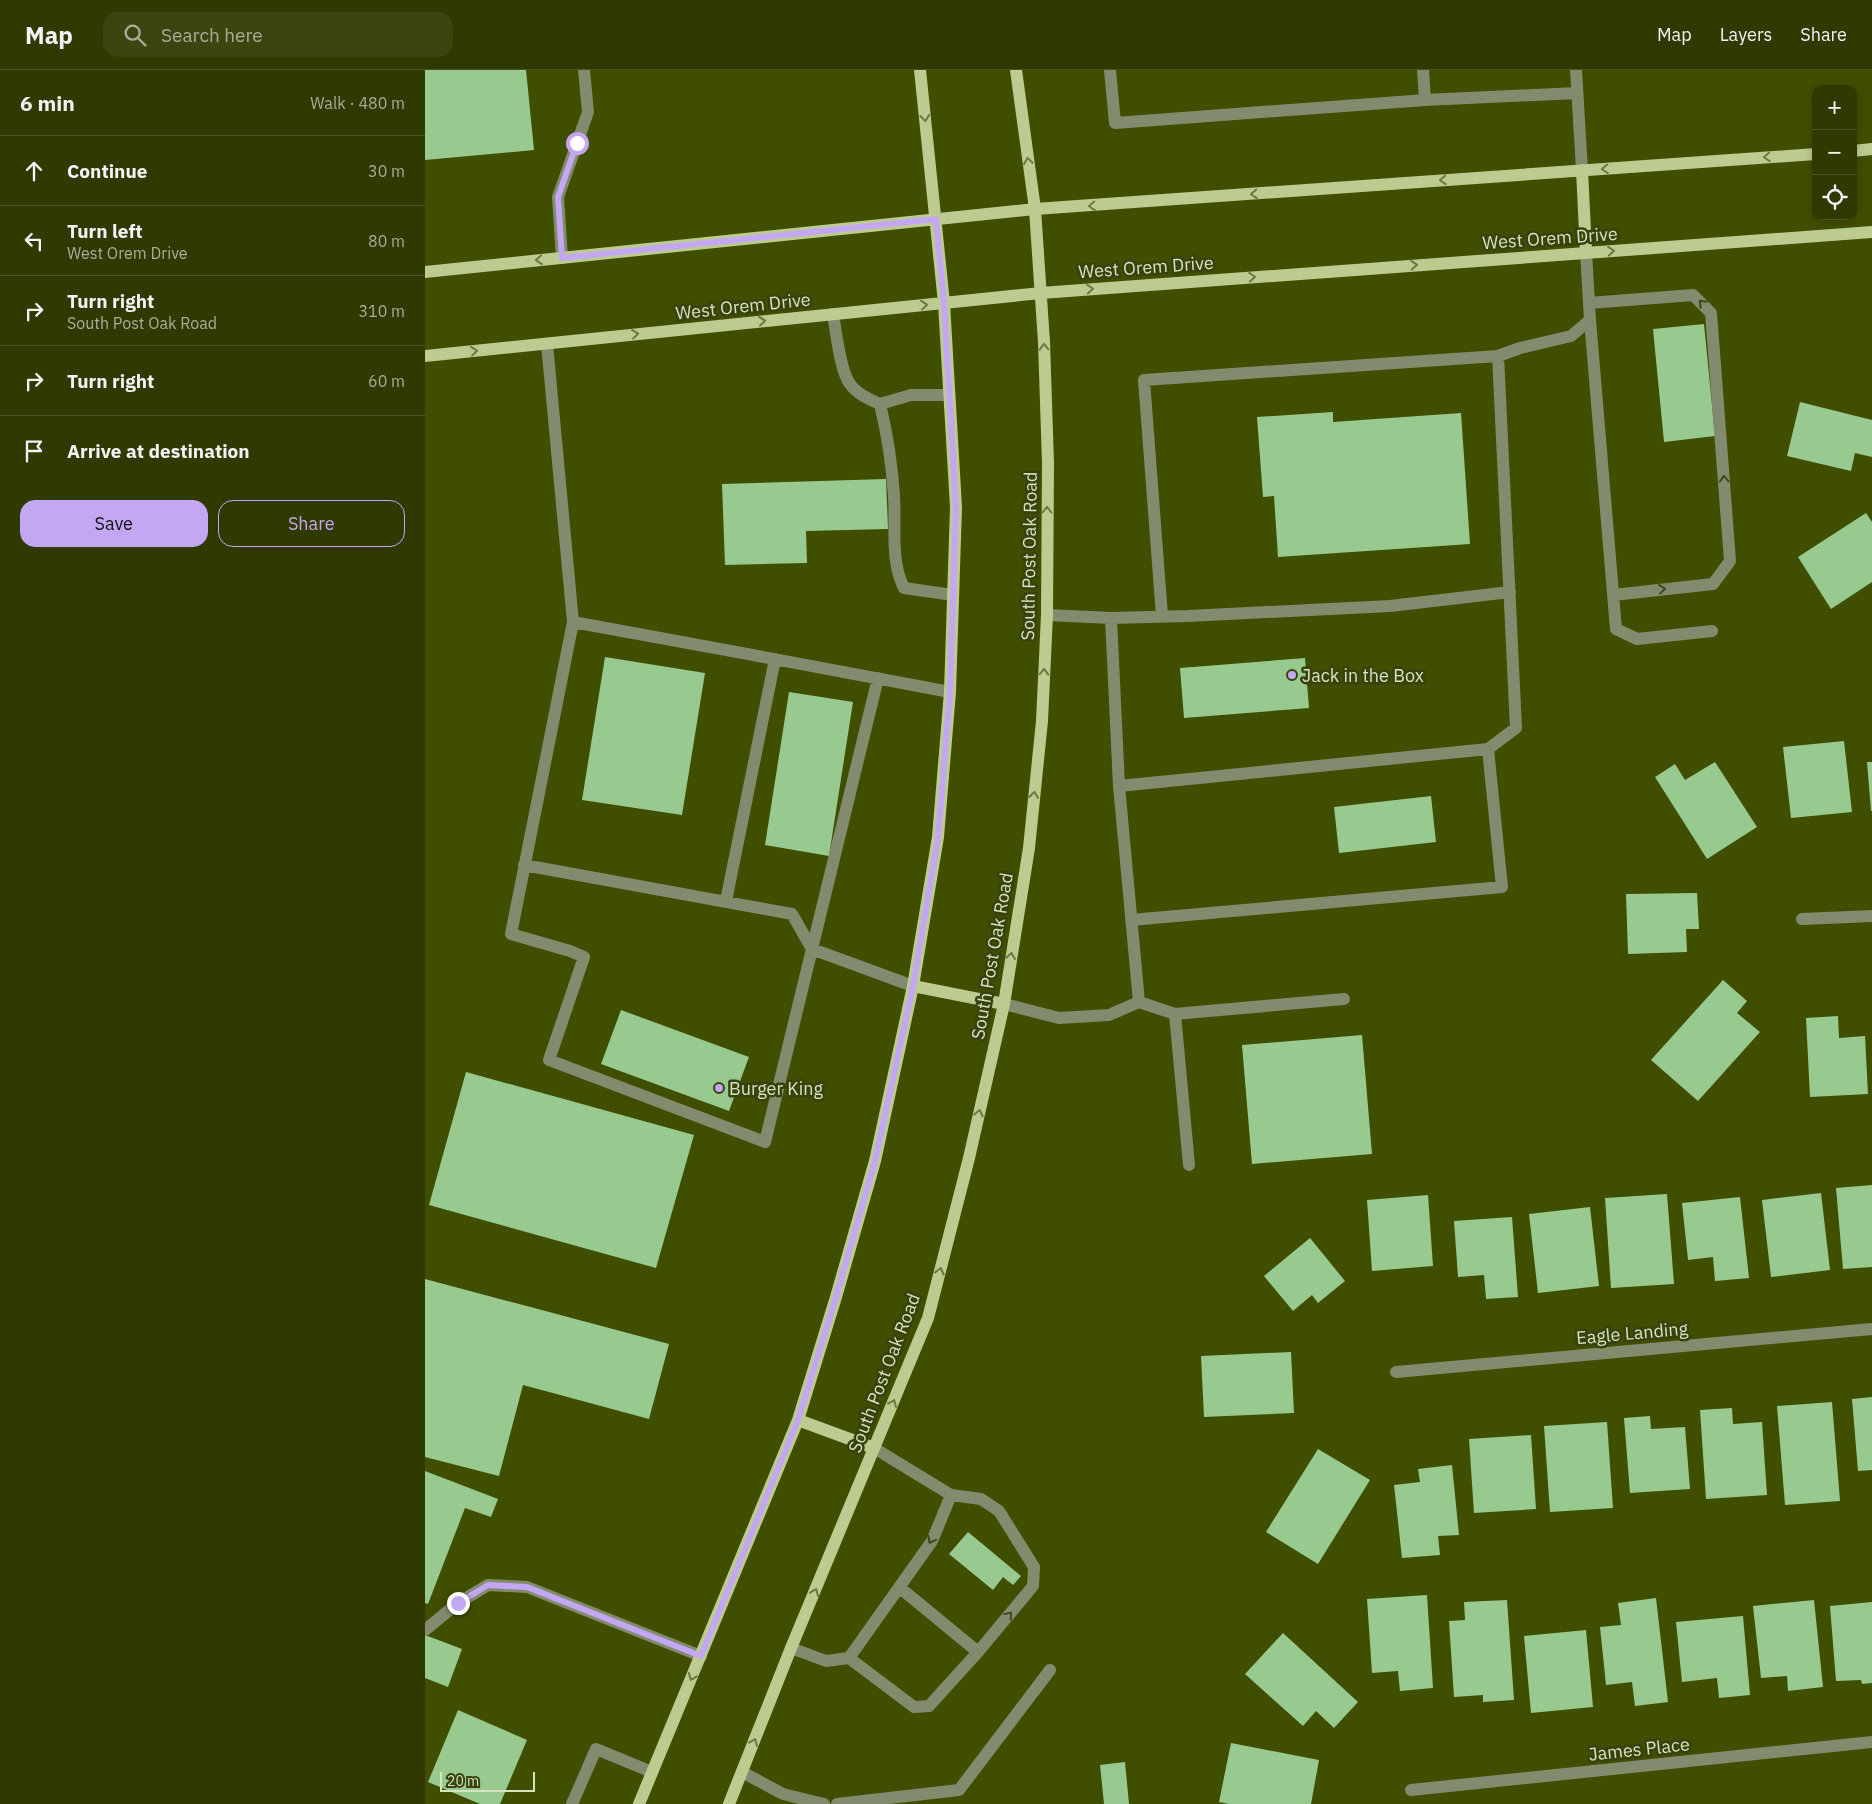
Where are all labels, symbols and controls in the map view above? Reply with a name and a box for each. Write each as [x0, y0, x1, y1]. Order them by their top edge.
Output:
search box [103, 12, 453, 57]
text: Map [25, 19, 73, 51]
icon: search [121, 21, 149, 49]
text: Search here [161, 23, 263, 47]
text: Map [1657, 23, 1692, 46]
text: Layers [1720, 23, 1772, 46]
text: Share [1800, 23, 1847, 46]
map controls [1812, 85, 1857, 220]
button: + [1812, 85, 1857, 130]
text: 6 min [20, 89, 75, 117]
text: Walk · 480 m [310, 93, 405, 113]
one-way arrow [919, 115, 930, 123]
button: − [1812, 130, 1857, 175]
route start [566, 132, 589, 155]
one-way arrow [1763, 151, 1771, 162]
icon: ahead [20, 157, 48, 185]
one-way arrow [1023, 157, 1034, 165]
text: Continue [67, 159, 147, 183]
text: 30 m [368, 161, 405, 181]
one-way arrow [1601, 163, 1609, 174]
one-way arrow [1439, 175, 1447, 186]
button: locate [1812, 175, 1857, 220]
one-way arrow [1249, 188, 1257, 199]
one-way arrow [1087, 200, 1095, 211]
text: Turn left [67, 219, 143, 243]
street label: West Orem Drive [1481, 222, 1619, 254]
icon: left [20, 227, 48, 255]
text: 80 m [368, 231, 405, 251]
text: West Orem Drive [67, 243, 188, 263]
one-way arrow [1607, 245, 1615, 256]
street label: West Orem Drive [1077, 251, 1215, 283]
one-way arrow [535, 254, 543, 265]
one-way arrow [1410, 260, 1418, 271]
one-way arrow [1248, 272, 1256, 283]
one-way arrow [1086, 284, 1094, 295]
street label: West Orem Drive [674, 287, 812, 325]
text: Turn right [67, 289, 154, 313]
icon: right [20, 297, 48, 325]
one-way arrow [920, 300, 928, 311]
one-way arrow [1699, 300, 1708, 309]
text: 310 m [358, 301, 405, 321]
text: South Post Oak Road [67, 313, 217, 333]
one-way arrow [759, 316, 767, 327]
one-way arrow [631, 329, 639, 340]
one-way arrow [1039, 343, 1050, 351]
one-way arrow [470, 346, 478, 357]
icon: right [20, 367, 48, 395]
text: Turn right [67, 369, 154, 393]
text: 60 m [368, 371, 405, 391]
icon: arrive [20, 437, 48, 465]
text: Arrive at destination [67, 439, 250, 463]
street label: South Post Oak Road [1016, 471, 1042, 641]
one-way arrow [1719, 475, 1730, 483]
button: Save [20, 500, 208, 547]
button: Share [218, 500, 405, 547]
one-way arrow [1042, 505, 1052, 513]
one-way arrow [1658, 584, 1666, 595]
place label: Jack in the Box [1302, 664, 1424, 687]
one-way arrow [1039, 668, 1050, 676]
marker: Jack in the Box [1286, 669, 1298, 681]
one-way arrow [1028, 791, 1039, 799]
street label: South Post Oak Road [966, 871, 1018, 1041]
one-way arrow [1006, 952, 1016, 961]
place label: Burger King [729, 1077, 823, 1100]
marker: Burger King [713, 1082, 725, 1094]
one-way arrow [973, 1109, 984, 1118]
one-way arrow [934, 1267, 945, 1276]
street label: South Post Oak Road [843, 1290, 925, 1456]
street label: Eagle Landing [1575, 1317, 1689, 1349]
one-way arrow [887, 1399, 897, 1407]
one-way arrow [928, 1534, 938, 1543]
one-way arrow [808, 1588, 819, 1597]
route end [447, 1592, 470, 1615]
one-way arrow [1003, 1611, 1012, 1620]
one-way arrow [687, 1672, 698, 1681]
street label: James Place [1587, 1732, 1691, 1766]
one-way arrow [748, 1739, 758, 1747]
scale bar [440, 1769, 535, 1792]
text: 20 m [447, 1772, 479, 1790]

